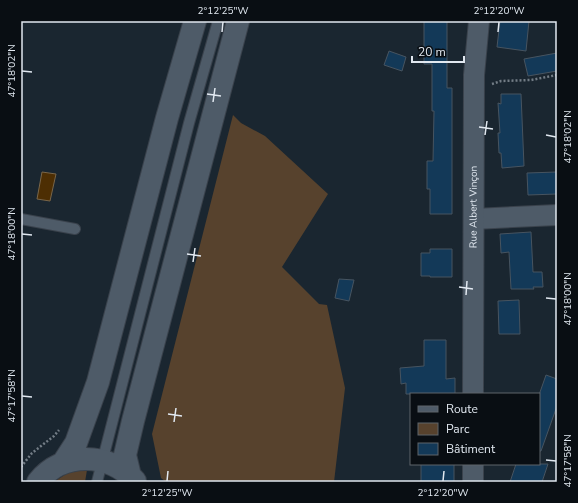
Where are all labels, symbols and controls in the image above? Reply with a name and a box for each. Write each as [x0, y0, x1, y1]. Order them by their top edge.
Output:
text: 2°12'25"W [198, 4, 248, 18]
text: 2°12'20"W [474, 4, 524, 18]
scale bar [412, 38, 464, 64]
text: 47°18'02"N [5, 44, 19, 98]
text: 20 m [418, 44, 446, 60]
text: 47°18'02"N [561, 110, 575, 164]
street label: Rue Albert Vinçon [466, 166, 481, 248]
text: 47°18'00"N [5, 207, 19, 261]
text: 47°18'00"N [561, 272, 575, 326]
text: 47°17'58"N [5, 369, 19, 423]
legend [410, 393, 540, 465]
text: Route [446, 401, 478, 417]
text: Parc [446, 421, 470, 437]
text: 47°17'58"N [561, 434, 575, 488]
text: Bâtiment [446, 441, 496, 457]
text: 2°12'25"W [142, 486, 192, 500]
text: 2°12'20"W [418, 486, 468, 500]

